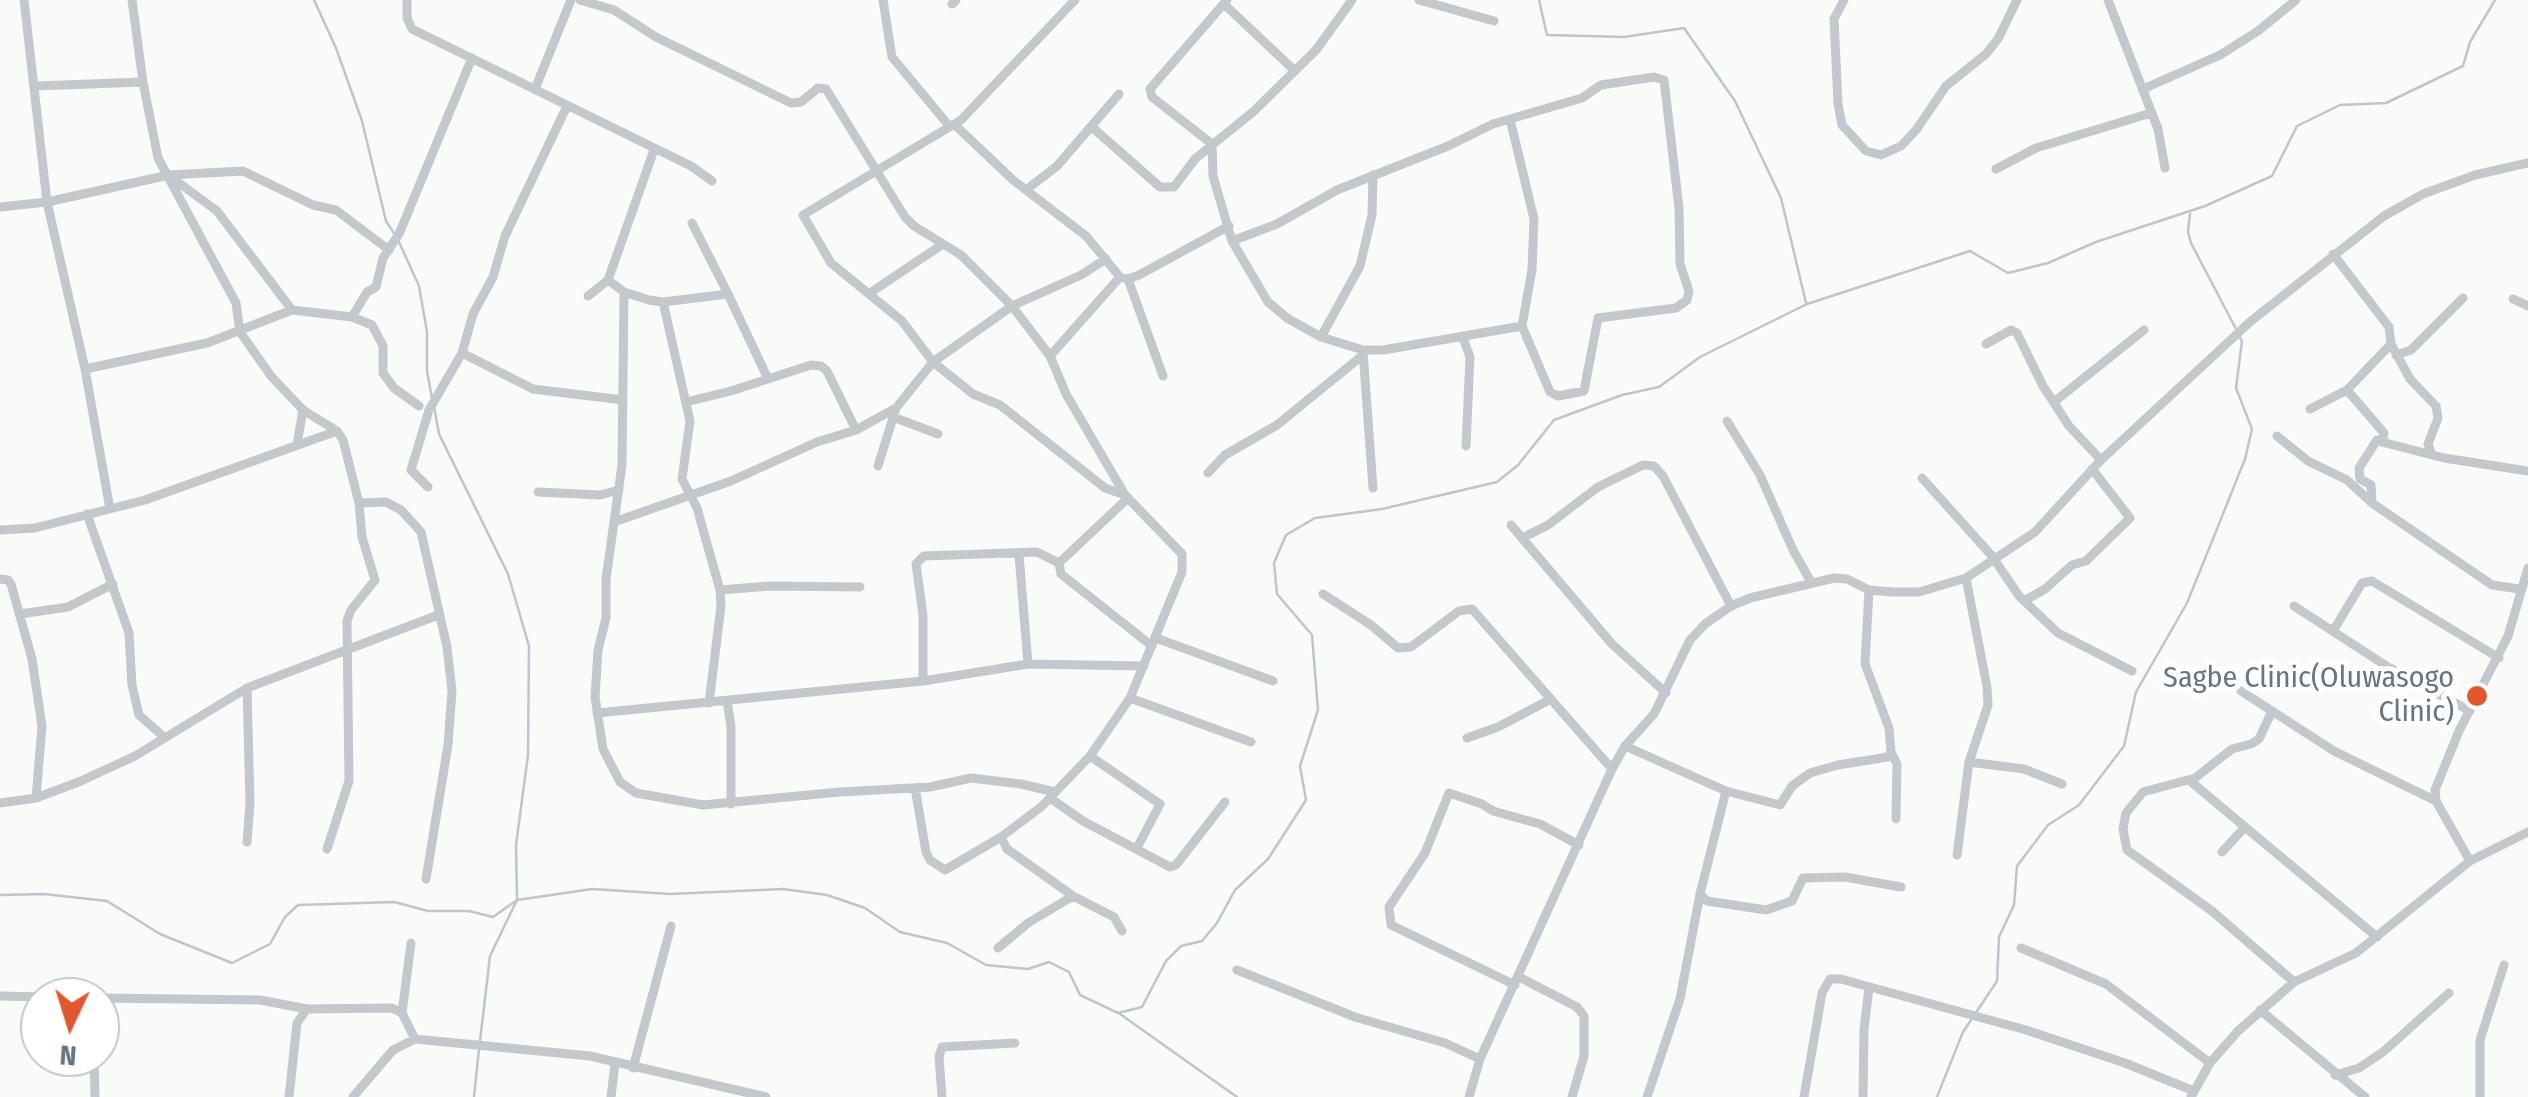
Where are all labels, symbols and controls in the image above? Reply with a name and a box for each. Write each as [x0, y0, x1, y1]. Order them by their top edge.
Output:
place label: Sagbe Clinic(Oluwasogo Clinic) [2163, 661, 2454, 732]
marker: Sagbe Clinic(Oluwasogo Clinic) [2464, 683, 2490, 709]
north arrow [20, 977, 120, 1077]
text: N [58, 1038, 78, 1072]

